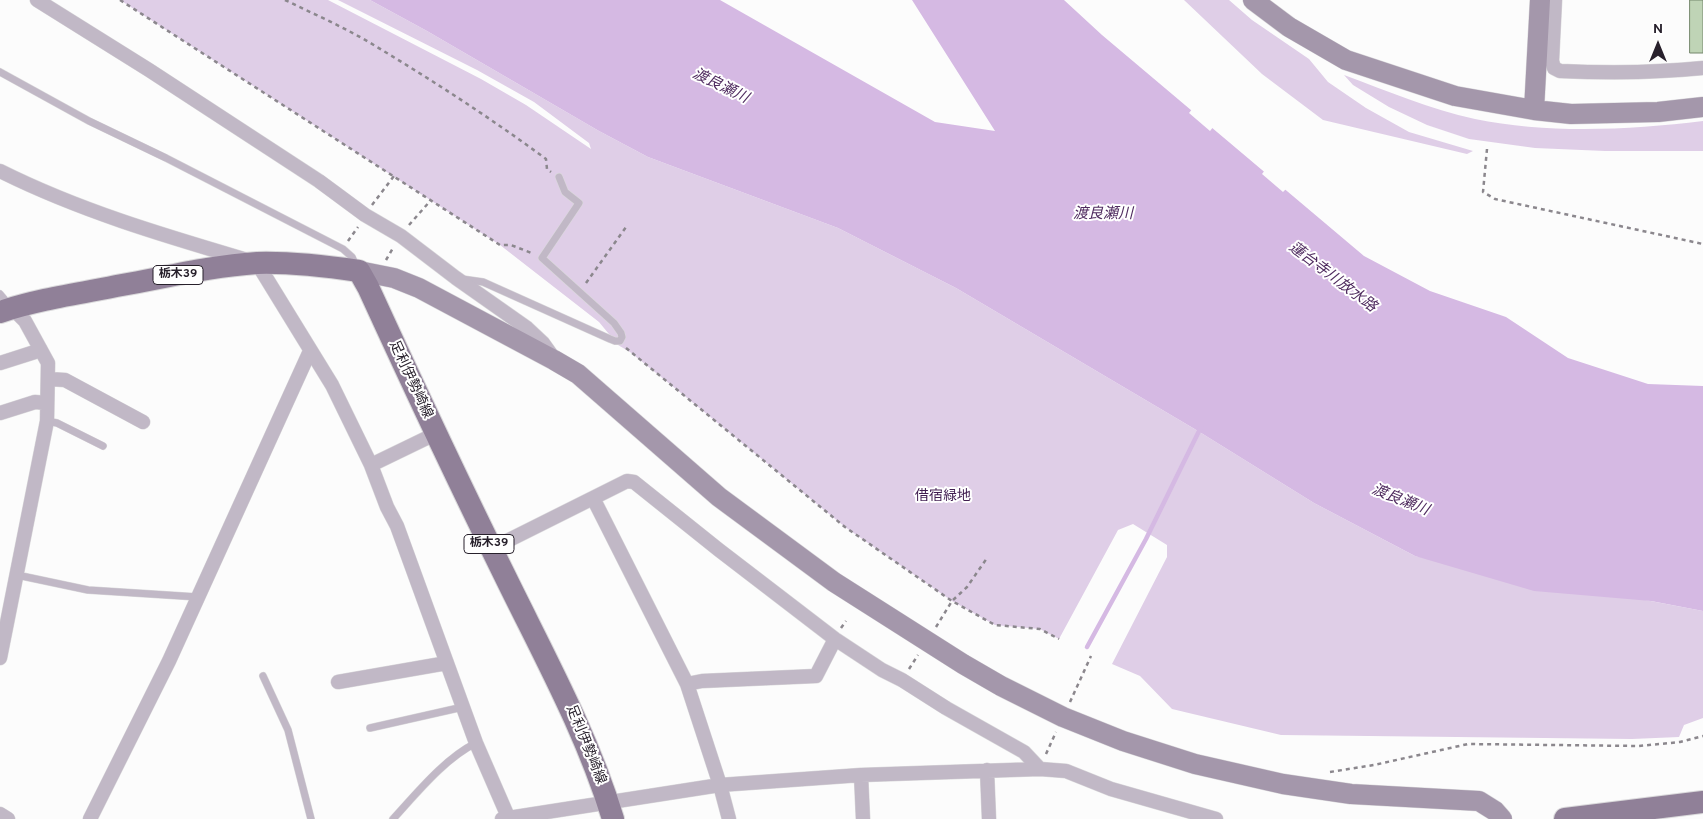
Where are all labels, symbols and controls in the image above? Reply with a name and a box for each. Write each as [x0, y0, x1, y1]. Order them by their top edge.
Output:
north arrow [1633, 20, 1683, 70]
text: N [1653, 21, 1663, 38]
water label: 渡良瀬川 [689, 66, 751, 108]
water label: 渡良瀬川 [1073, 206, 1133, 224]
water label: 蓮台寺川放水路 [1285, 239, 1379, 317]
road number: 栃木39 [153, 266, 203, 284]
street label: 足利伊勢崎線 [385, 338, 435, 422]
water label: 渡良瀬川 [1369, 481, 1431, 521]
park label: 借宿緑地 [915, 489, 971, 505]
road number: 栃木39 [464, 534, 514, 554]
street label: 足利伊勢崎線 [561, 703, 609, 787]

